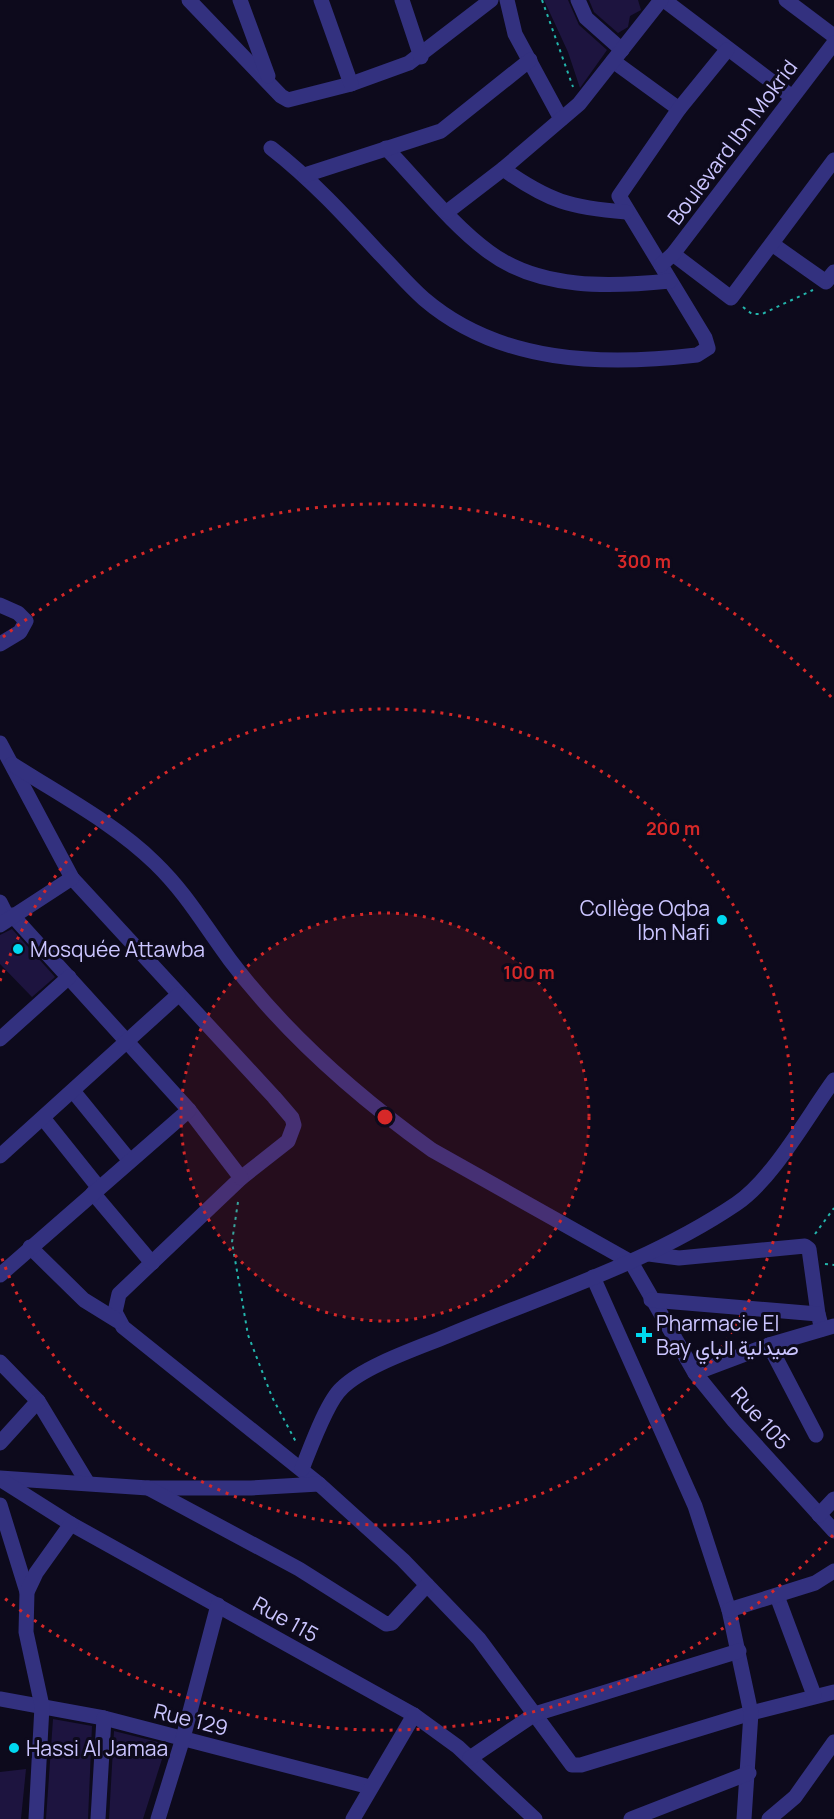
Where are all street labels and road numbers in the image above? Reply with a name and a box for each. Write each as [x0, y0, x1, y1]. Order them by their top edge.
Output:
street label: Boulevard Ibn Mokrid [661, 54, 803, 230]
street label: Rue 105 [725, 1381, 797, 1455]
street label: Rue 115 [248, 1590, 324, 1648]
street label: Rue 129 [151, 1696, 231, 1742]

